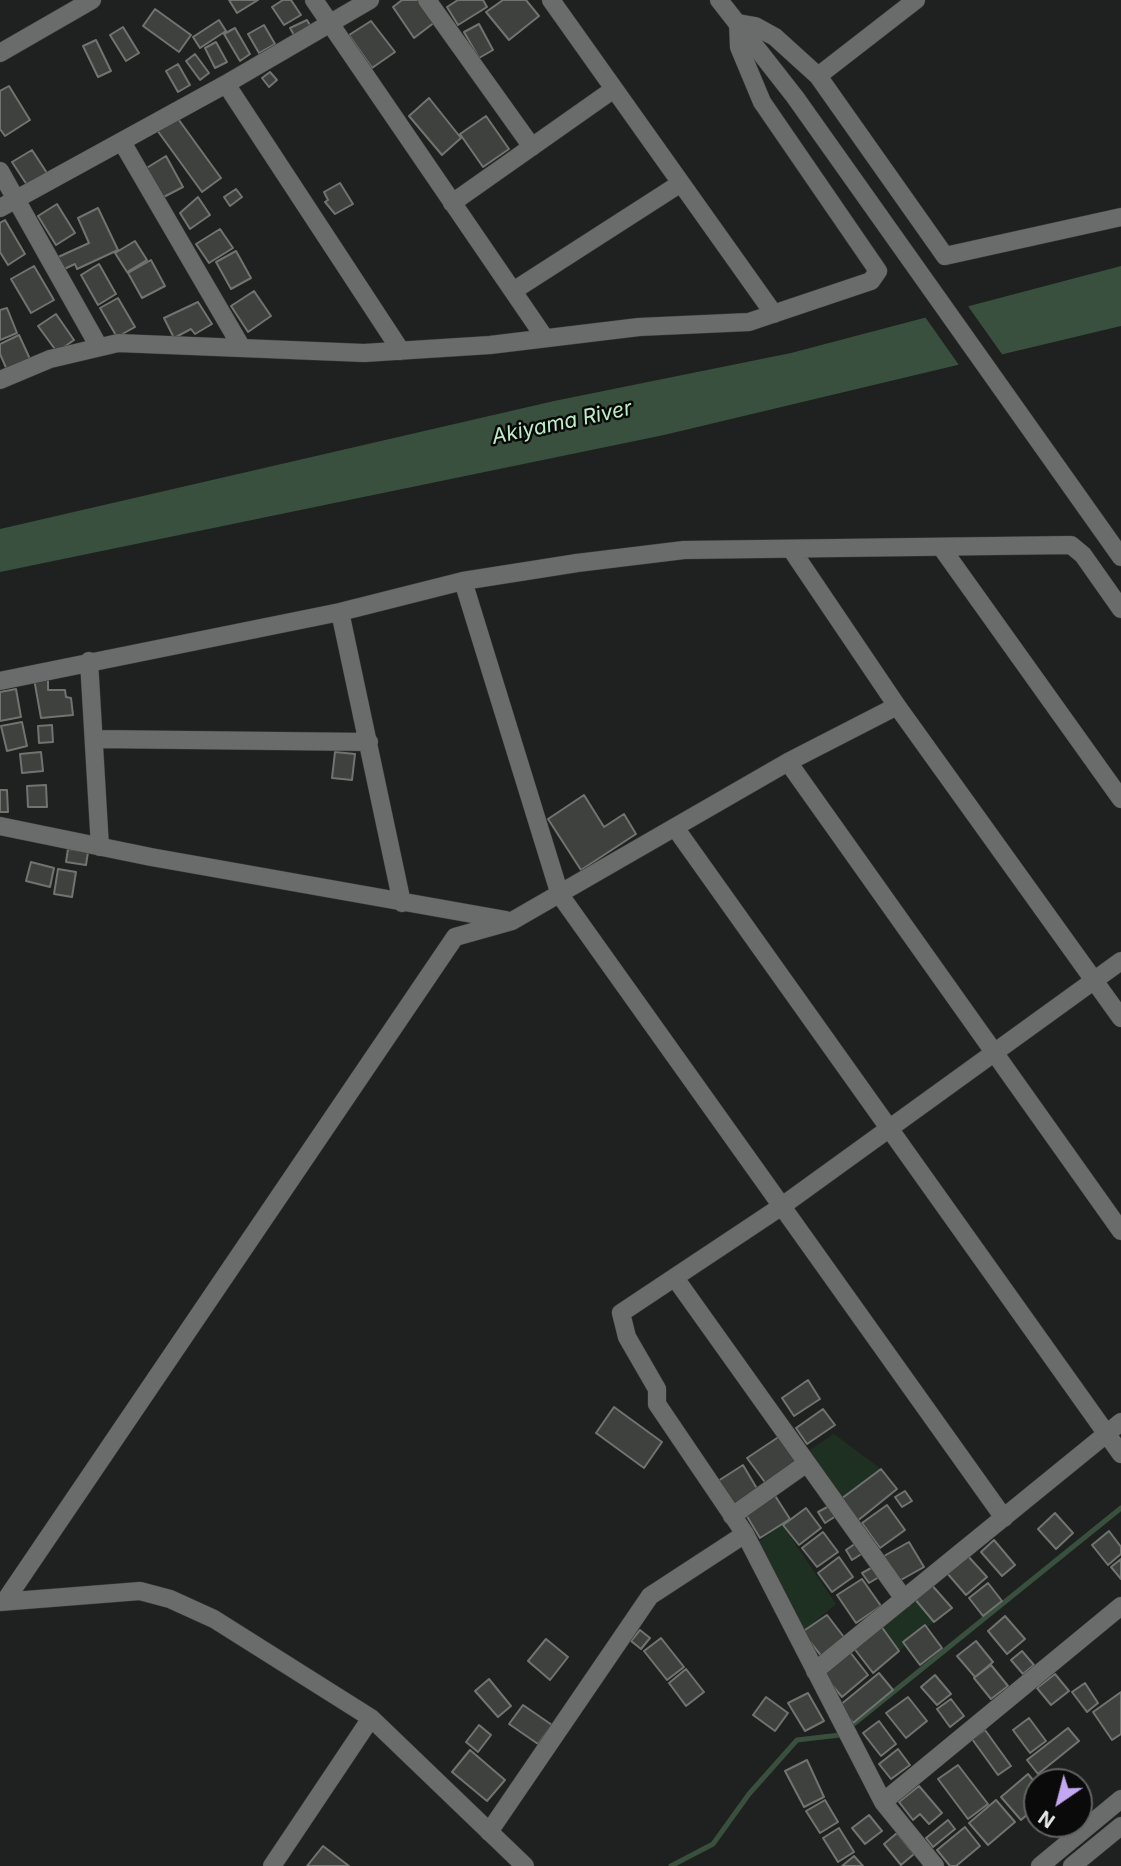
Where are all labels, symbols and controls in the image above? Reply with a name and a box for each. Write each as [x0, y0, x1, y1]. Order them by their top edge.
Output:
water label: Akiyama River [490, 396, 634, 450]
north arrow [1023, 1768, 1093, 1838]
text: N [1034, 1805, 1059, 1833]

